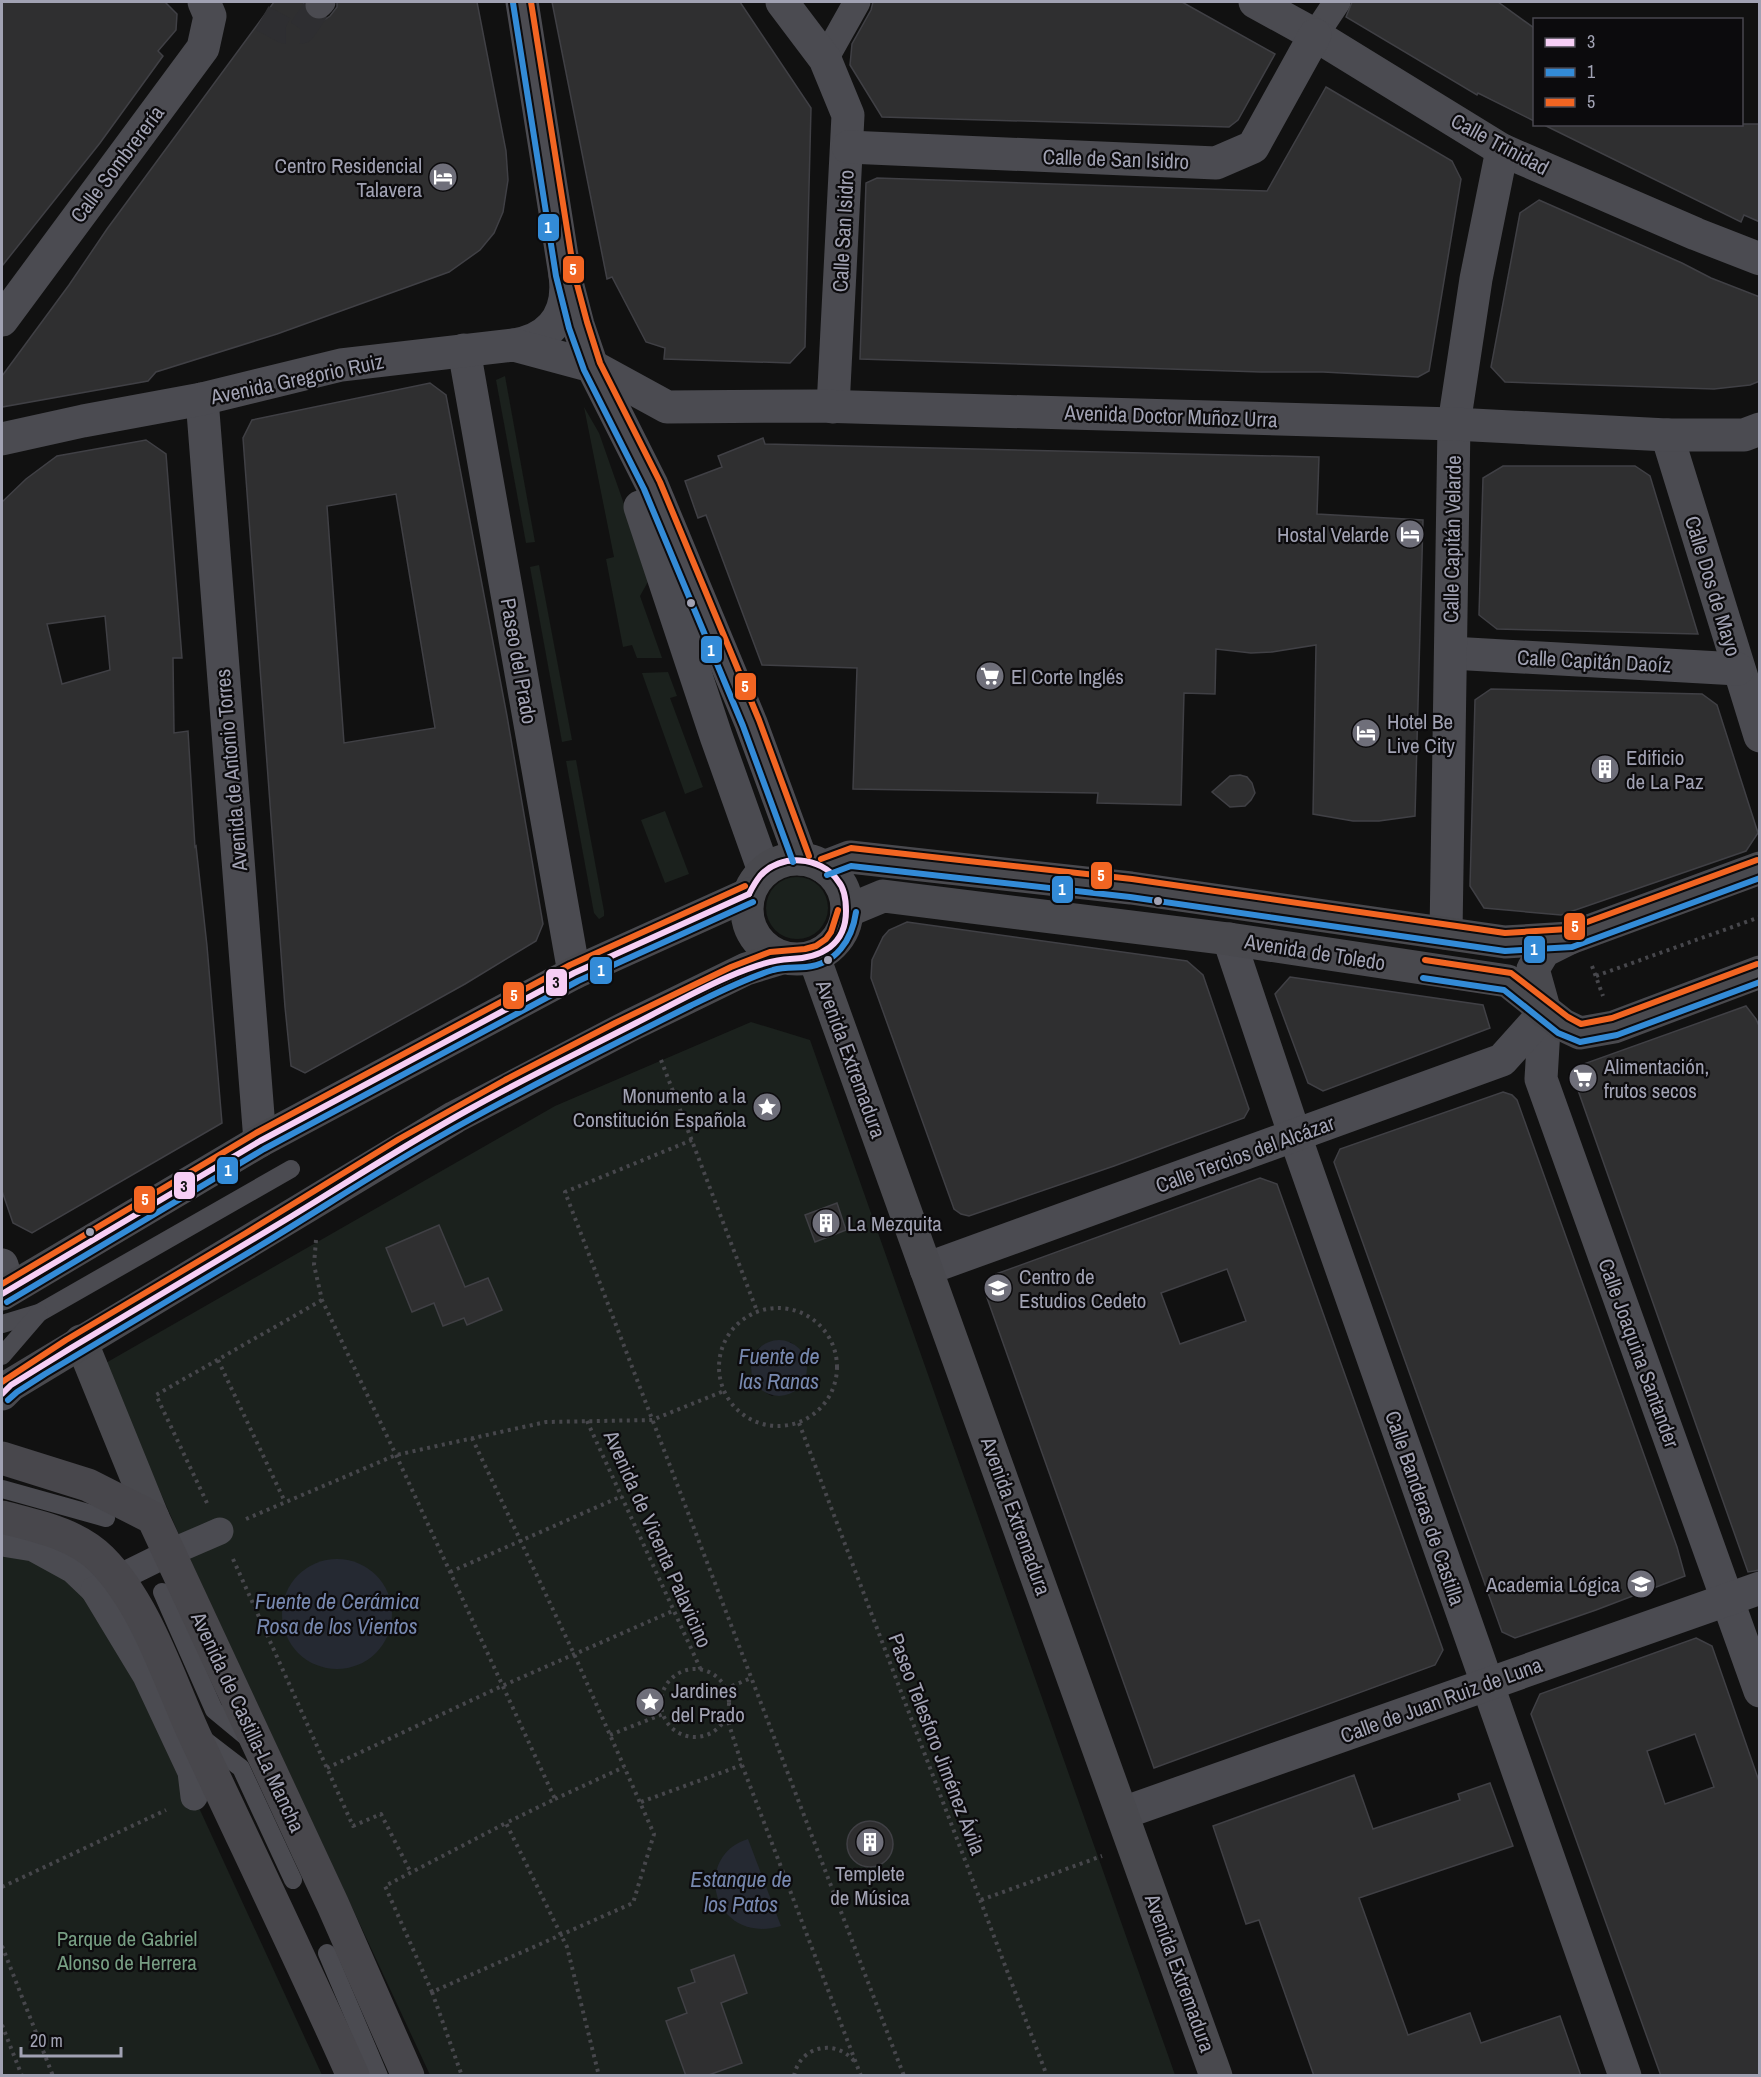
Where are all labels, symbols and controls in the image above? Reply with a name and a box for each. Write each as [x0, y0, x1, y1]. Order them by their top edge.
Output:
legend [1533, 18, 1743, 126]
text: 3 [1587, 29, 1595, 54]
text: 1 [1587, 59, 1596, 84]
text: 5 [1587, 89, 1595, 114]
street label: Calle Sombrerería [63, 99, 171, 229]
street label: Calle Trinidad [1446, 106, 1554, 182]
street label: Calle de San Isidro [1042, 142, 1190, 176]
place label: Centro Residencial Talavera [275, 151, 422, 204]
hotel icon: Centro Residencial Talavera [427, 161, 459, 193]
street label: Calle San Isidro [825, 169, 861, 293]
line badge: 1 [537, 213, 560, 242]
text: 1 [544, 216, 552, 238]
line badge: 5 [562, 255, 585, 284]
text: 5 [569, 258, 577, 280]
street label: Avenida Gregorio Ruiz [207, 346, 386, 412]
street label: Avenida Doctor Muñoz Urra [1063, 398, 1278, 434]
street label: Calle Capitán Velarde [1436, 455, 1468, 623]
street label: Calle Dos de Mayo [1678, 512, 1748, 660]
hotel icon: Hostal Velarde [1394, 518, 1426, 550]
place label: Hostal Velarde [1277, 520, 1389, 549]
street label: Paseo del Prado [494, 596, 544, 726]
unlabelled marker [685, 597, 697, 609]
line badge: 1 [700, 635, 723, 664]
text: 1 [707, 639, 715, 661]
street label: Calle Capitán Daoíz [1516, 642, 1672, 680]
supermarket icon: El Corte Inglés [974, 660, 1006, 692]
place label: El Corte Inglés [1011, 662, 1124, 691]
street label: Avenida de Antonio Torres [208, 668, 254, 873]
line badge: 5 [734, 672, 757, 701]
text: 5 [741, 675, 749, 697]
place label: Hotel Be Live City [1387, 707, 1455, 760]
hotel icon: Hotel Be Live City [1350, 717, 1382, 749]
place label: Edificio de La Paz [1626, 743, 1704, 796]
building icon: Edificio de La Paz [1589, 753, 1621, 785]
line badge: 5 [1090, 861, 1113, 890]
text: 5 [1097, 864, 1105, 886]
line badge: 1 [1051, 875, 1074, 904]
text: 1 [1058, 878, 1066, 900]
unlabelled marker [1152, 895, 1164, 907]
line badge: 5 [1563, 912, 1586, 941]
text: 5 [1571, 915, 1579, 937]
street label: Avenida de Toledo [1242, 926, 1387, 977]
line badge: 1 [1523, 935, 1546, 964]
text: 1 [1530, 938, 1538, 960]
unlabelled marker [822, 954, 834, 966]
line badge: 1 [589, 956, 613, 985]
text: 1 [597, 959, 605, 981]
line badge: 3 [545, 968, 568, 997]
text: 3 [552, 971, 560, 993]
street label: Avenida Extremadura [809, 975, 893, 1142]
line badge: 5 [502, 981, 525, 1010]
text: 5 [510, 984, 518, 1006]
place label: Alimentación, frutos secos [1603, 1052, 1709, 1105]
supermarket icon: Alimentación, frutos secos [1567, 1062, 1599, 1094]
place label: Monumento a la Constitución Española [573, 1081, 746, 1134]
place icon: Monumento a la Constitución Española [751, 1091, 783, 1123]
street label: Calle Tercios del Alcázar [1152, 1108, 1339, 1200]
line badge: 1 [216, 1156, 239, 1185]
text: 1 [224, 1159, 232, 1181]
line badge: 3 [173, 1171, 196, 1200]
text: 3 [180, 1175, 188, 1197]
line badge: 5 [133, 1185, 156, 1214]
text: 5 [141, 1188, 149, 1210]
building icon: La Mezquita [810, 1207, 842, 1239]
place label: La Mezquita [847, 1209, 942, 1238]
unlabelled marker [84, 1226, 96, 1238]
street label: Calle Joaquina Santander [1591, 1254, 1687, 1452]
place label: Centro de Estudios Cedeto [1019, 1262, 1146, 1315]
school or university icon: Centro de Estudios Cedeto [982, 1272, 1014, 1304]
water label: Fuente de las Ranas [738, 1341, 820, 1396]
street label: Calle Banderas de Castilla [1378, 1407, 1472, 1609]
street label: Avenida de Vicenta Palavicino [597, 1425, 719, 1652]
street label: Avenida Extremadura [974, 1432, 1058, 1599]
school or university icon: Academia Lógica [1625, 1568, 1657, 1600]
place label: Academia Lógica [1485, 1570, 1620, 1599]
water label: Fuente de Cerámica Rosa de los Vientos [255, 1586, 419, 1641]
street label: Avenida de Castilla-La Mancha [184, 1606, 312, 1837]
street label: Paseo Telesforo Jiménez Ávila [881, 1629, 993, 1859]
street label: Calle de Juan Ruiz de Luna [1336, 1650, 1546, 1750]
place label: Jardines del Prado [671, 1676, 745, 1729]
place icon: Jardines del Prado [634, 1686, 666, 1718]
building icon: Templete de Música [854, 1826, 886, 1858]
place label: Templete de Música [830, 1859, 910, 1912]
water label: Estanque de los Patos [690, 1864, 792, 1919]
street label: Avenida Extremadura [1138, 1889, 1222, 2056]
park label: Parque de Gabriel Alonso de Herrera [56, 1924, 197, 1977]
scale bar [21, 2020, 122, 2058]
text: 20 m [30, 2028, 63, 2053]

